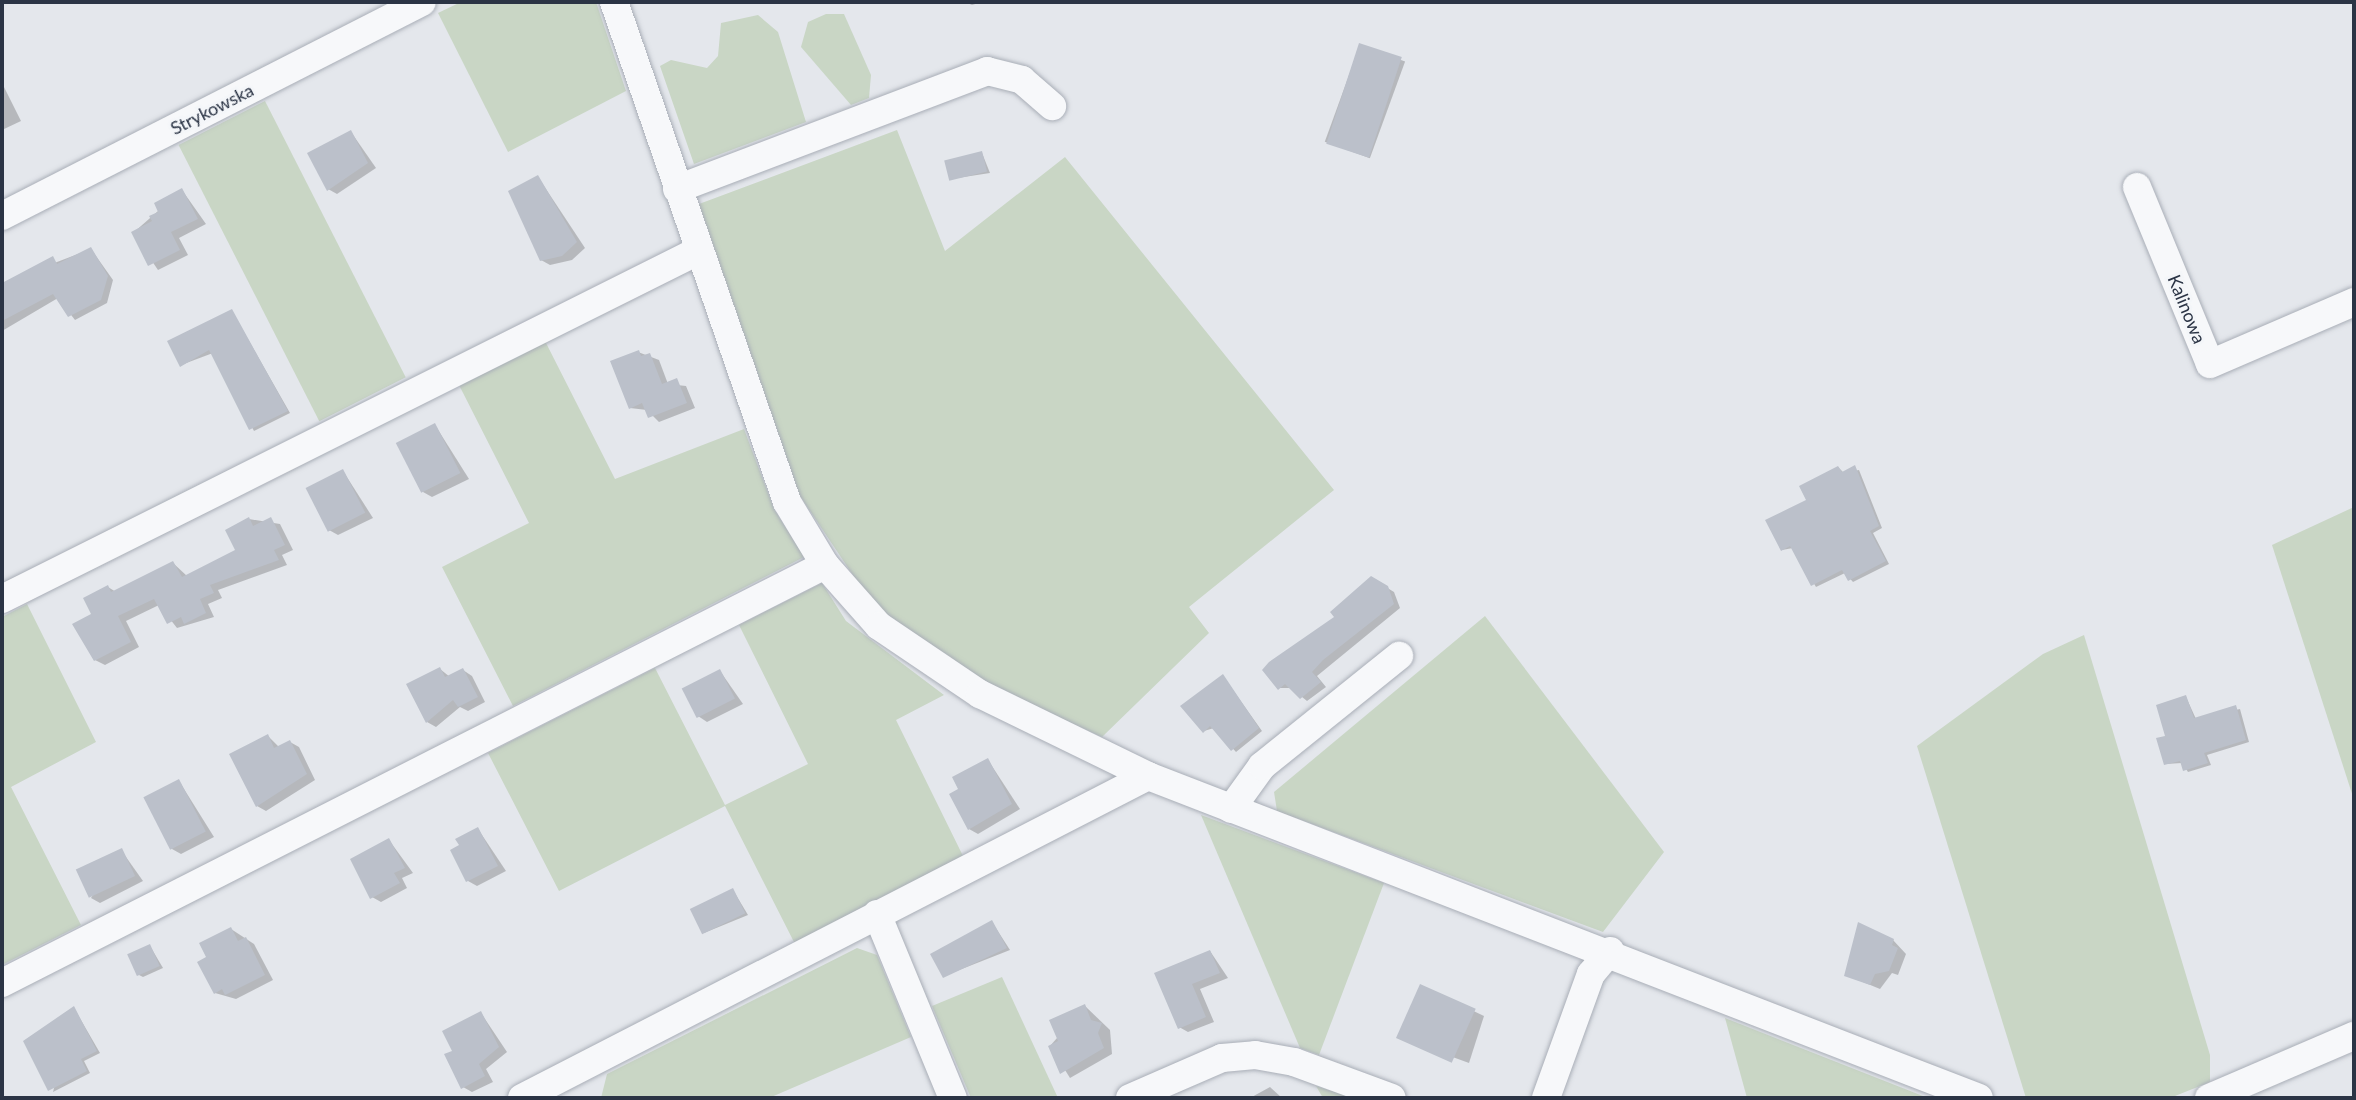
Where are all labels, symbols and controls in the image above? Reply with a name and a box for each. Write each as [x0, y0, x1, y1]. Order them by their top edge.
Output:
street label: Strykowska [167, 79, 257, 139]
street label: Kalinowa [2163, 271, 2211, 347]

